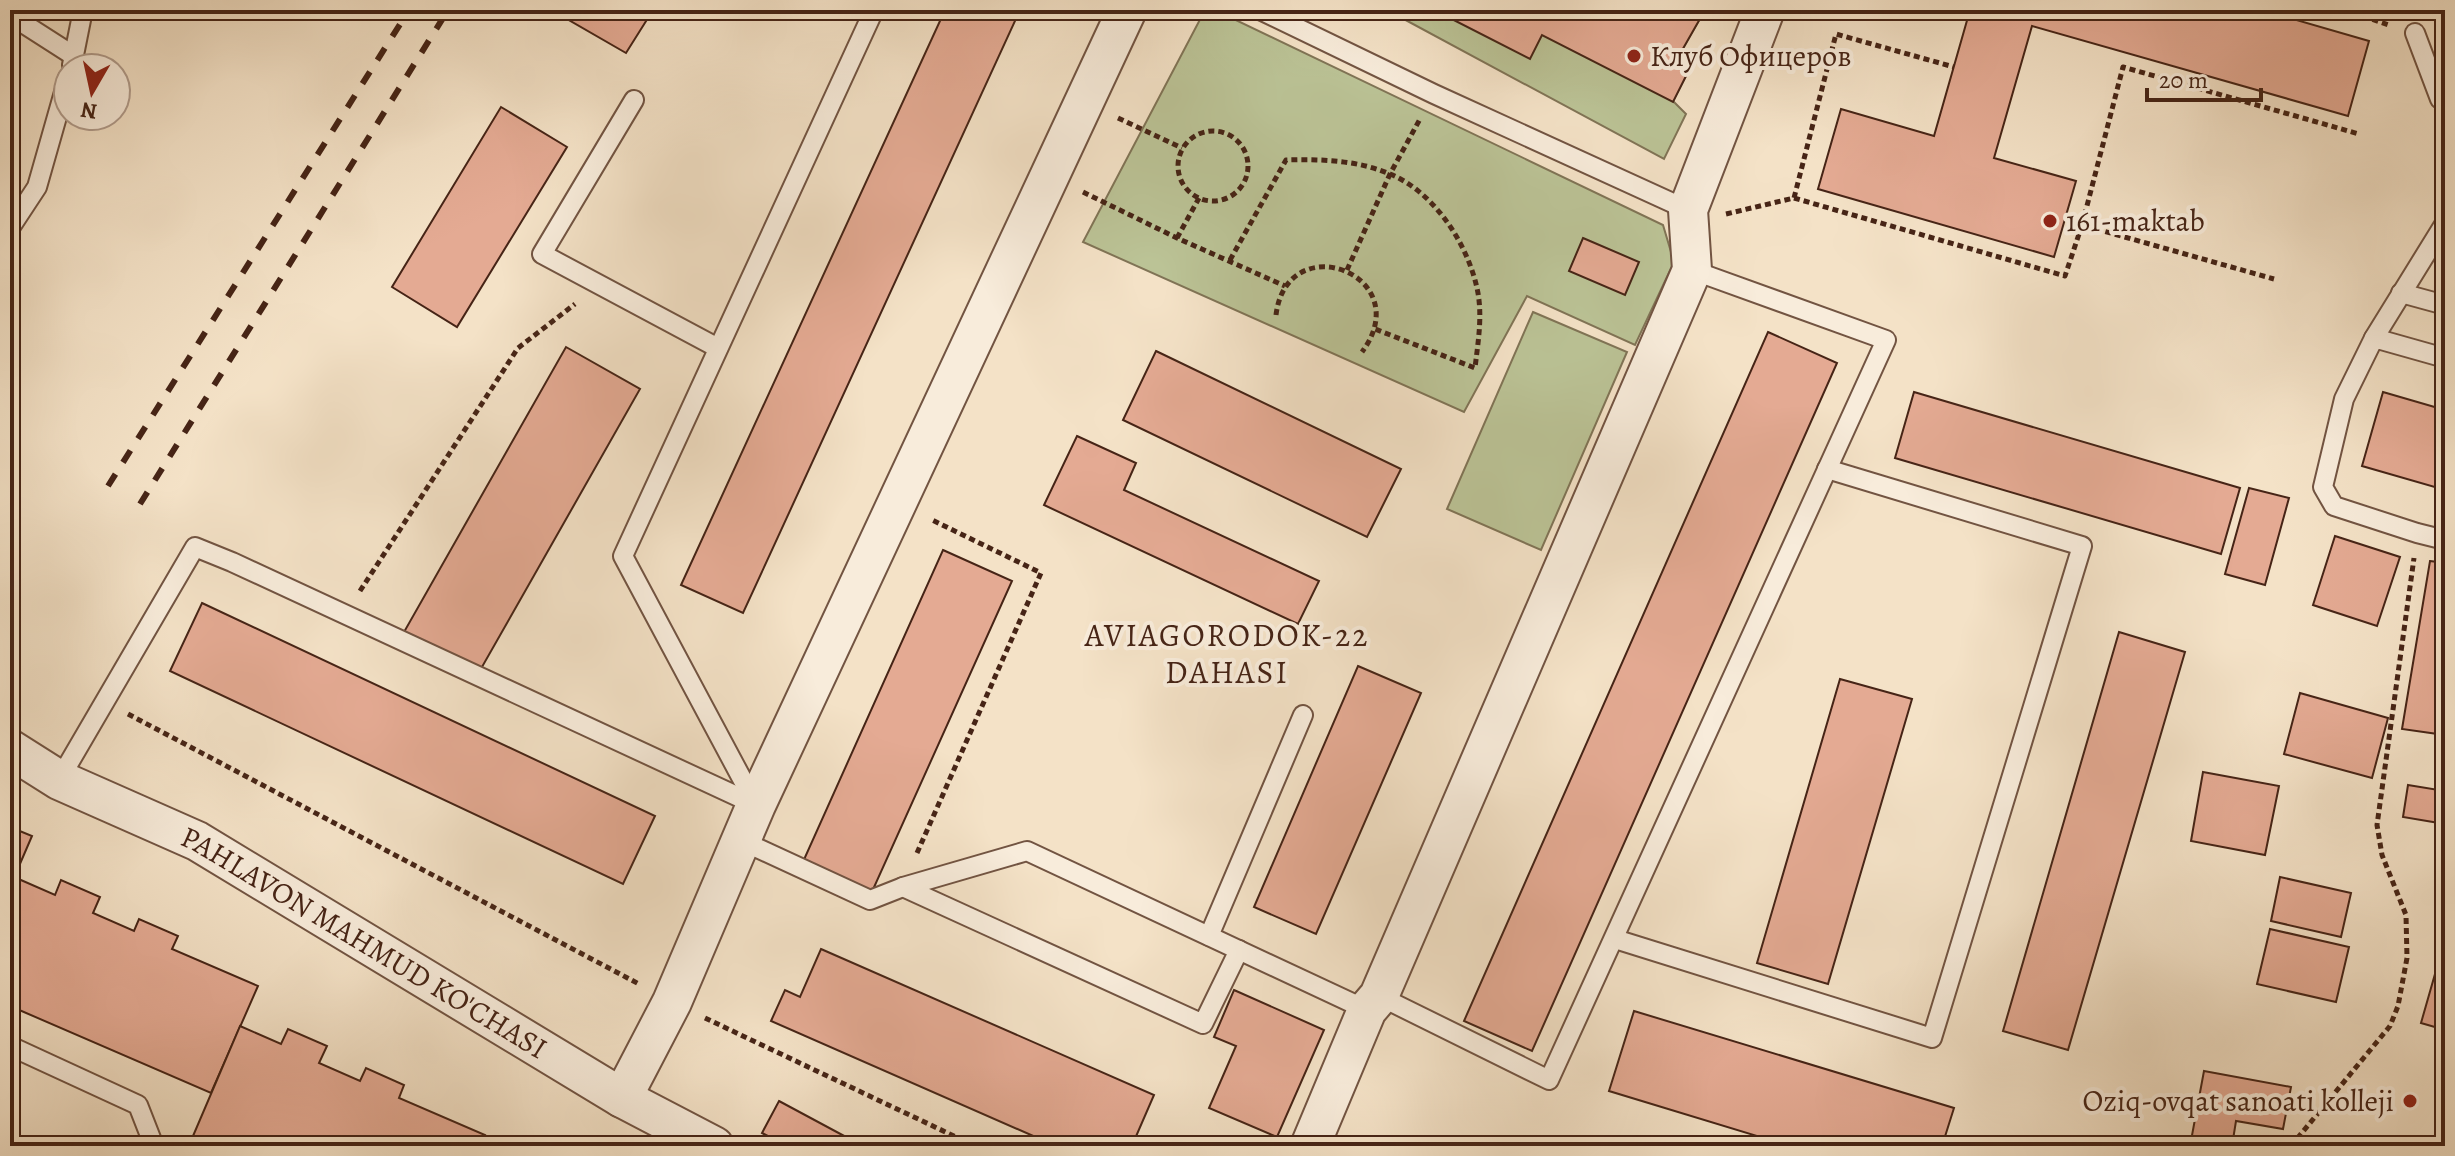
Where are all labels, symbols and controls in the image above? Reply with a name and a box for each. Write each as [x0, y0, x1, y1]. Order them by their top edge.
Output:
place label: Клуб Офицеров [1650, 36, 1851, 76]
marker: Клуб Офицеров [1625, 47, 1643, 65]
north arrow [52, 52, 132, 132]
scale bar [2147, 52, 2261, 102]
text: 20 m [2159, 64, 2208, 96]
text: N [79, 95, 99, 127]
place label: 161-maktab [2066, 201, 2205, 241]
marker: 161-maktab [2041, 212, 2059, 230]
district label: AVIAGORODOK-22 DAHASI [1084, 613, 1369, 694]
street label: PAHLAVON MAHMUD KO'CHASI [175, 816, 555, 1068]
place label: Oziq-ovqat sanoati kolleji [2082, 1081, 2394, 1121]
marker: Oziq-ovqat sanoati kolleji [2401, 1092, 2419, 1110]

